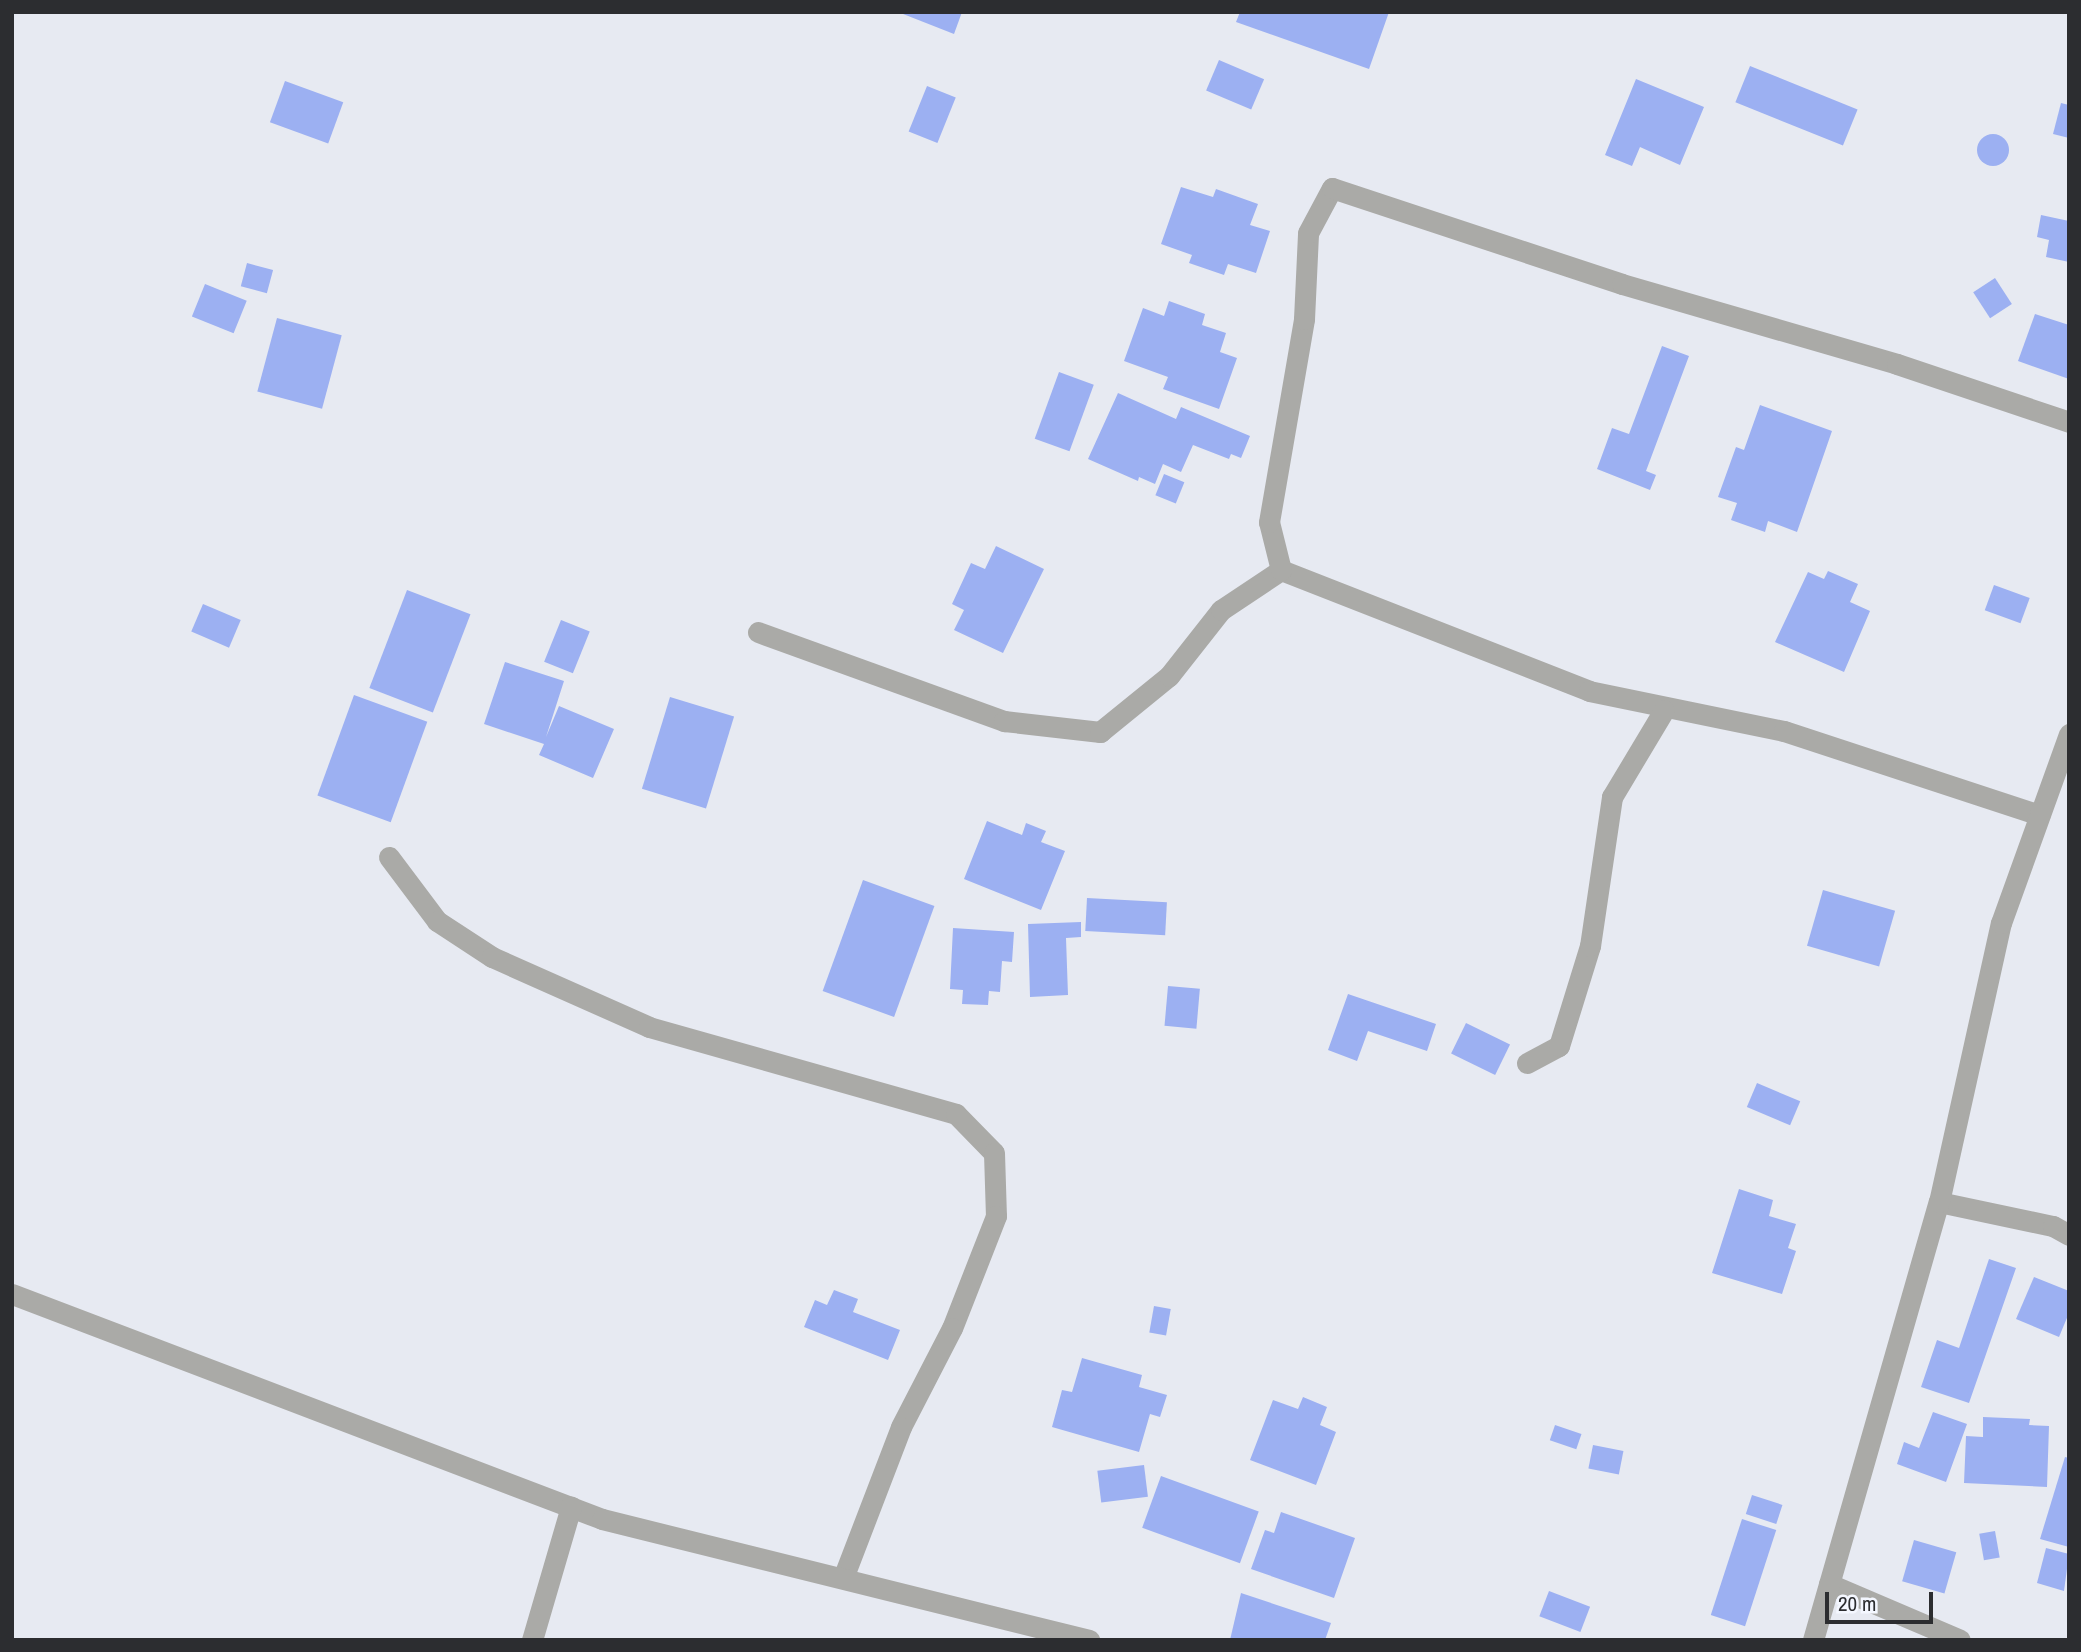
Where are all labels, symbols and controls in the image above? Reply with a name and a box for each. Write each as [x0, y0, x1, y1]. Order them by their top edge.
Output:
scale bar [1829, 1578, 1938, 1622]
text: 20 m [1838, 1589, 1876, 1618]

